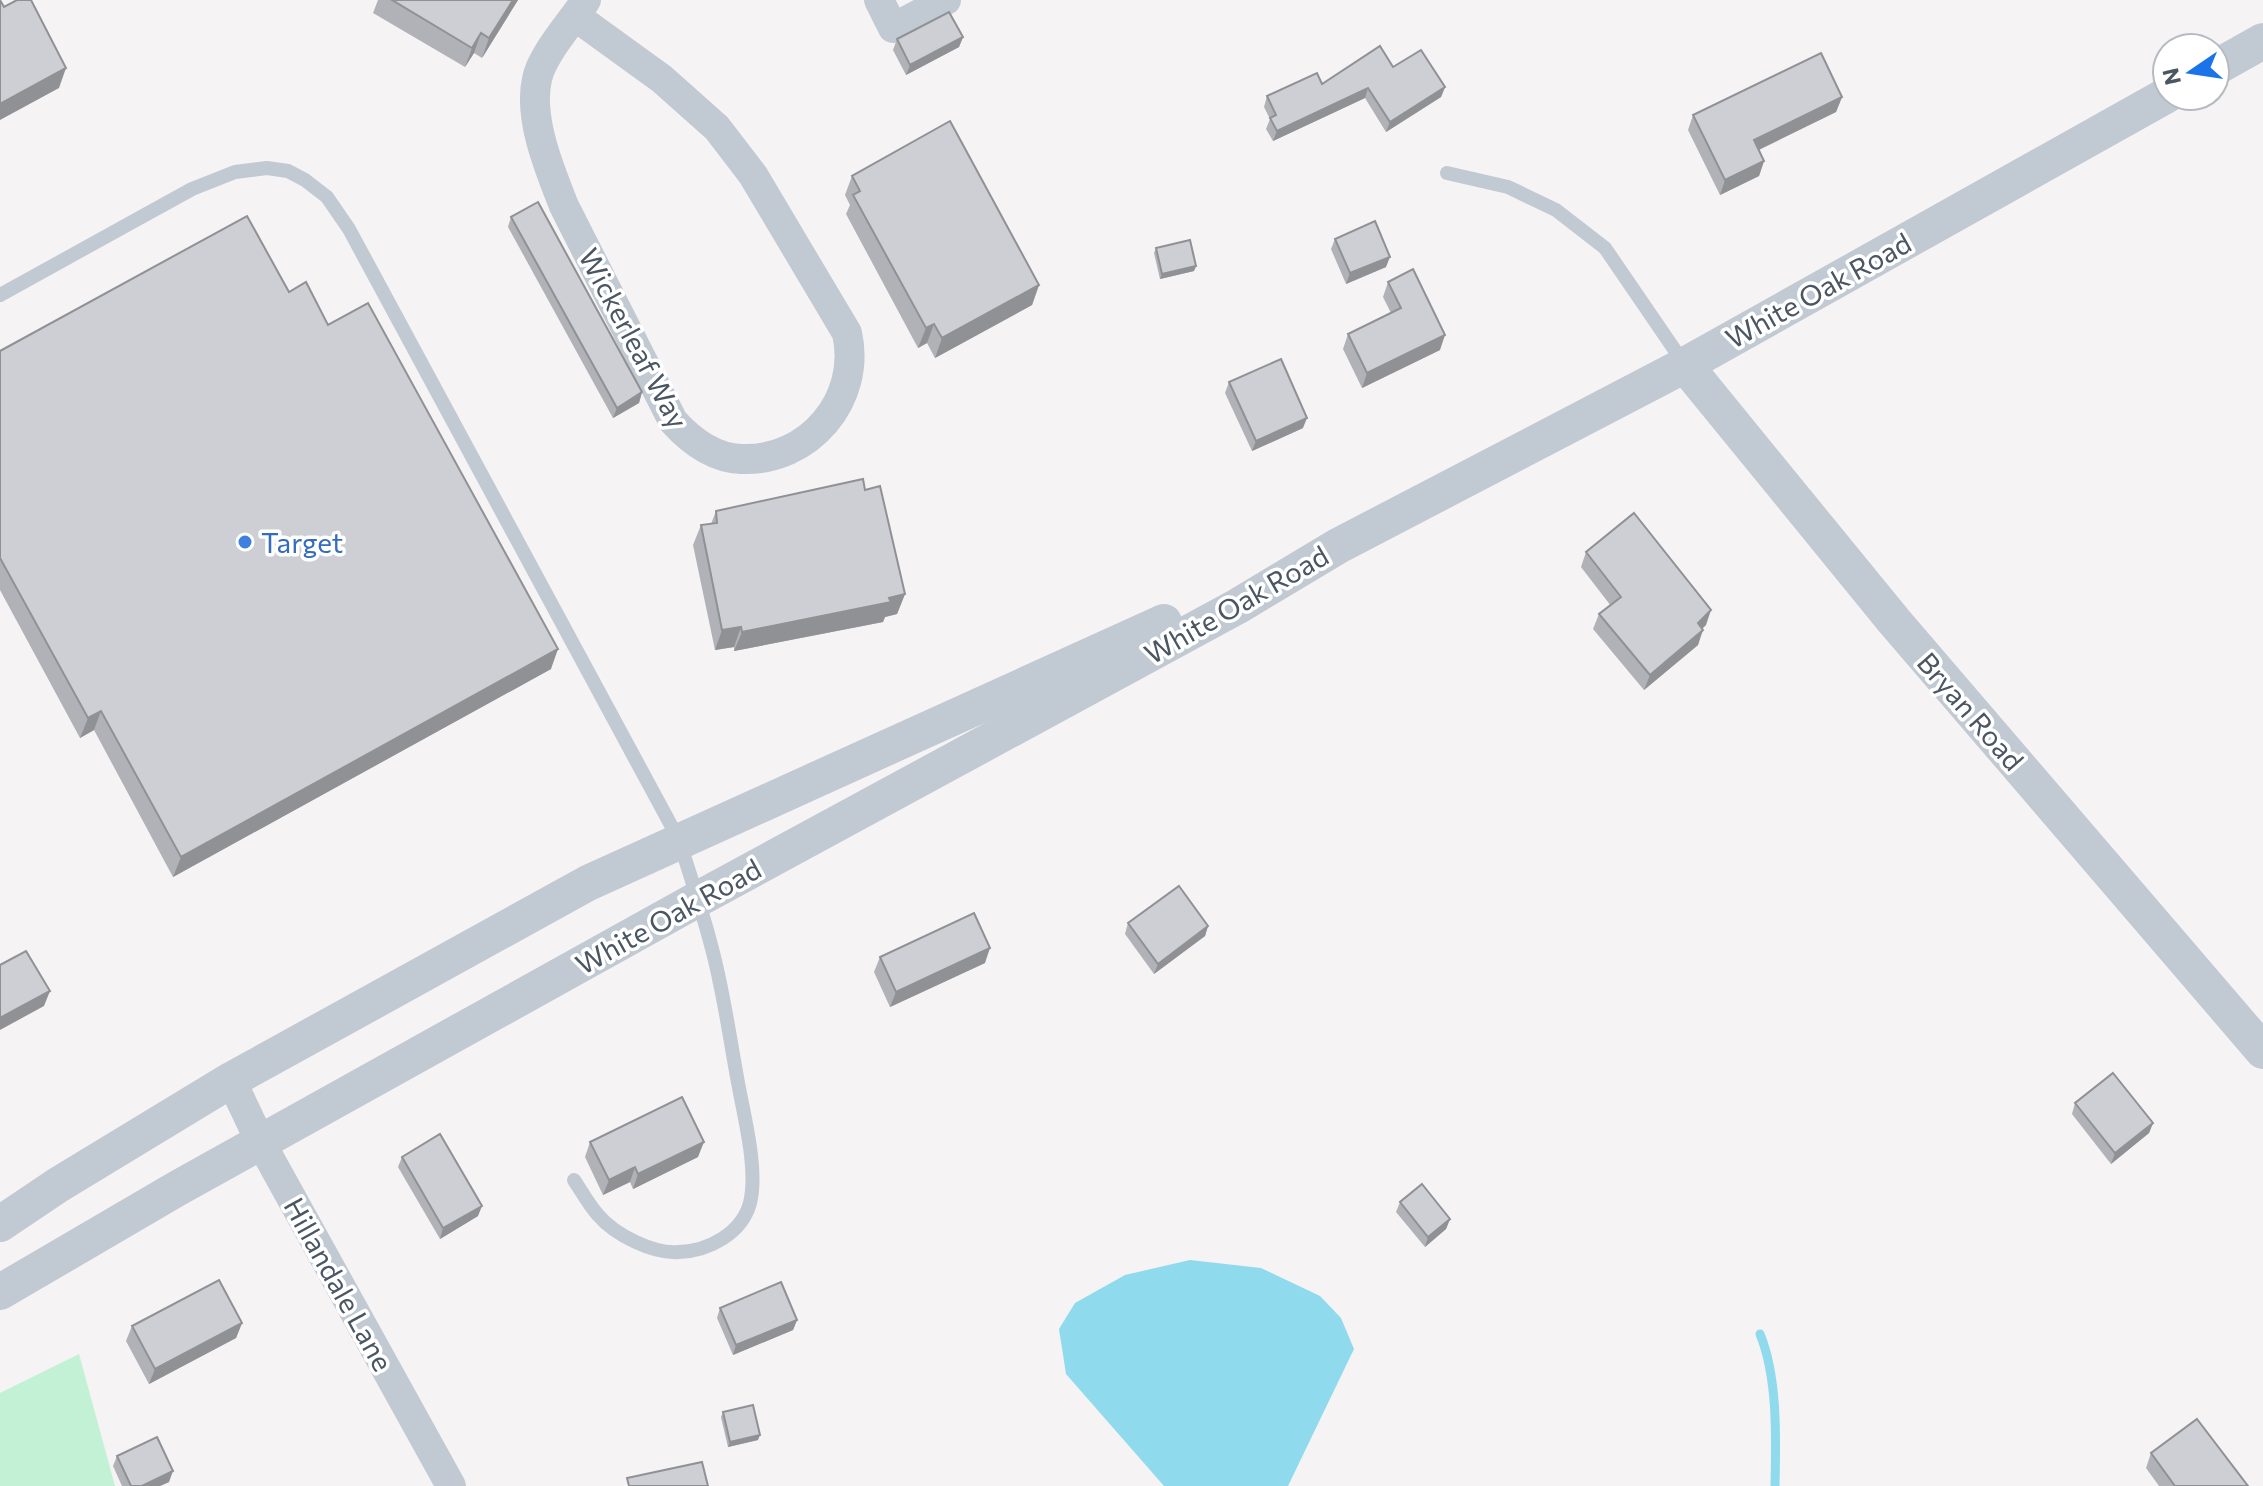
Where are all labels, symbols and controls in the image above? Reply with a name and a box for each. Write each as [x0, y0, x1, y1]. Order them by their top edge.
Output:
north arrow [2151, 32, 2231, 112]
text: N [2156, 66, 2186, 88]
street label: White Oak Road [1719, 225, 1917, 355]
street label: Wickerleaf Way [572, 242, 696, 434]
place label: Target [261, 525, 343, 559]
marker: Target [236, 533, 254, 551]
street label: White Oak Road [1138, 538, 1334, 670]
street label: Bryan Road [1911, 645, 2031, 777]
street label: White Oak Road [569, 851, 767, 981]
street label: Hillandale Lane [277, 1192, 401, 1376]

